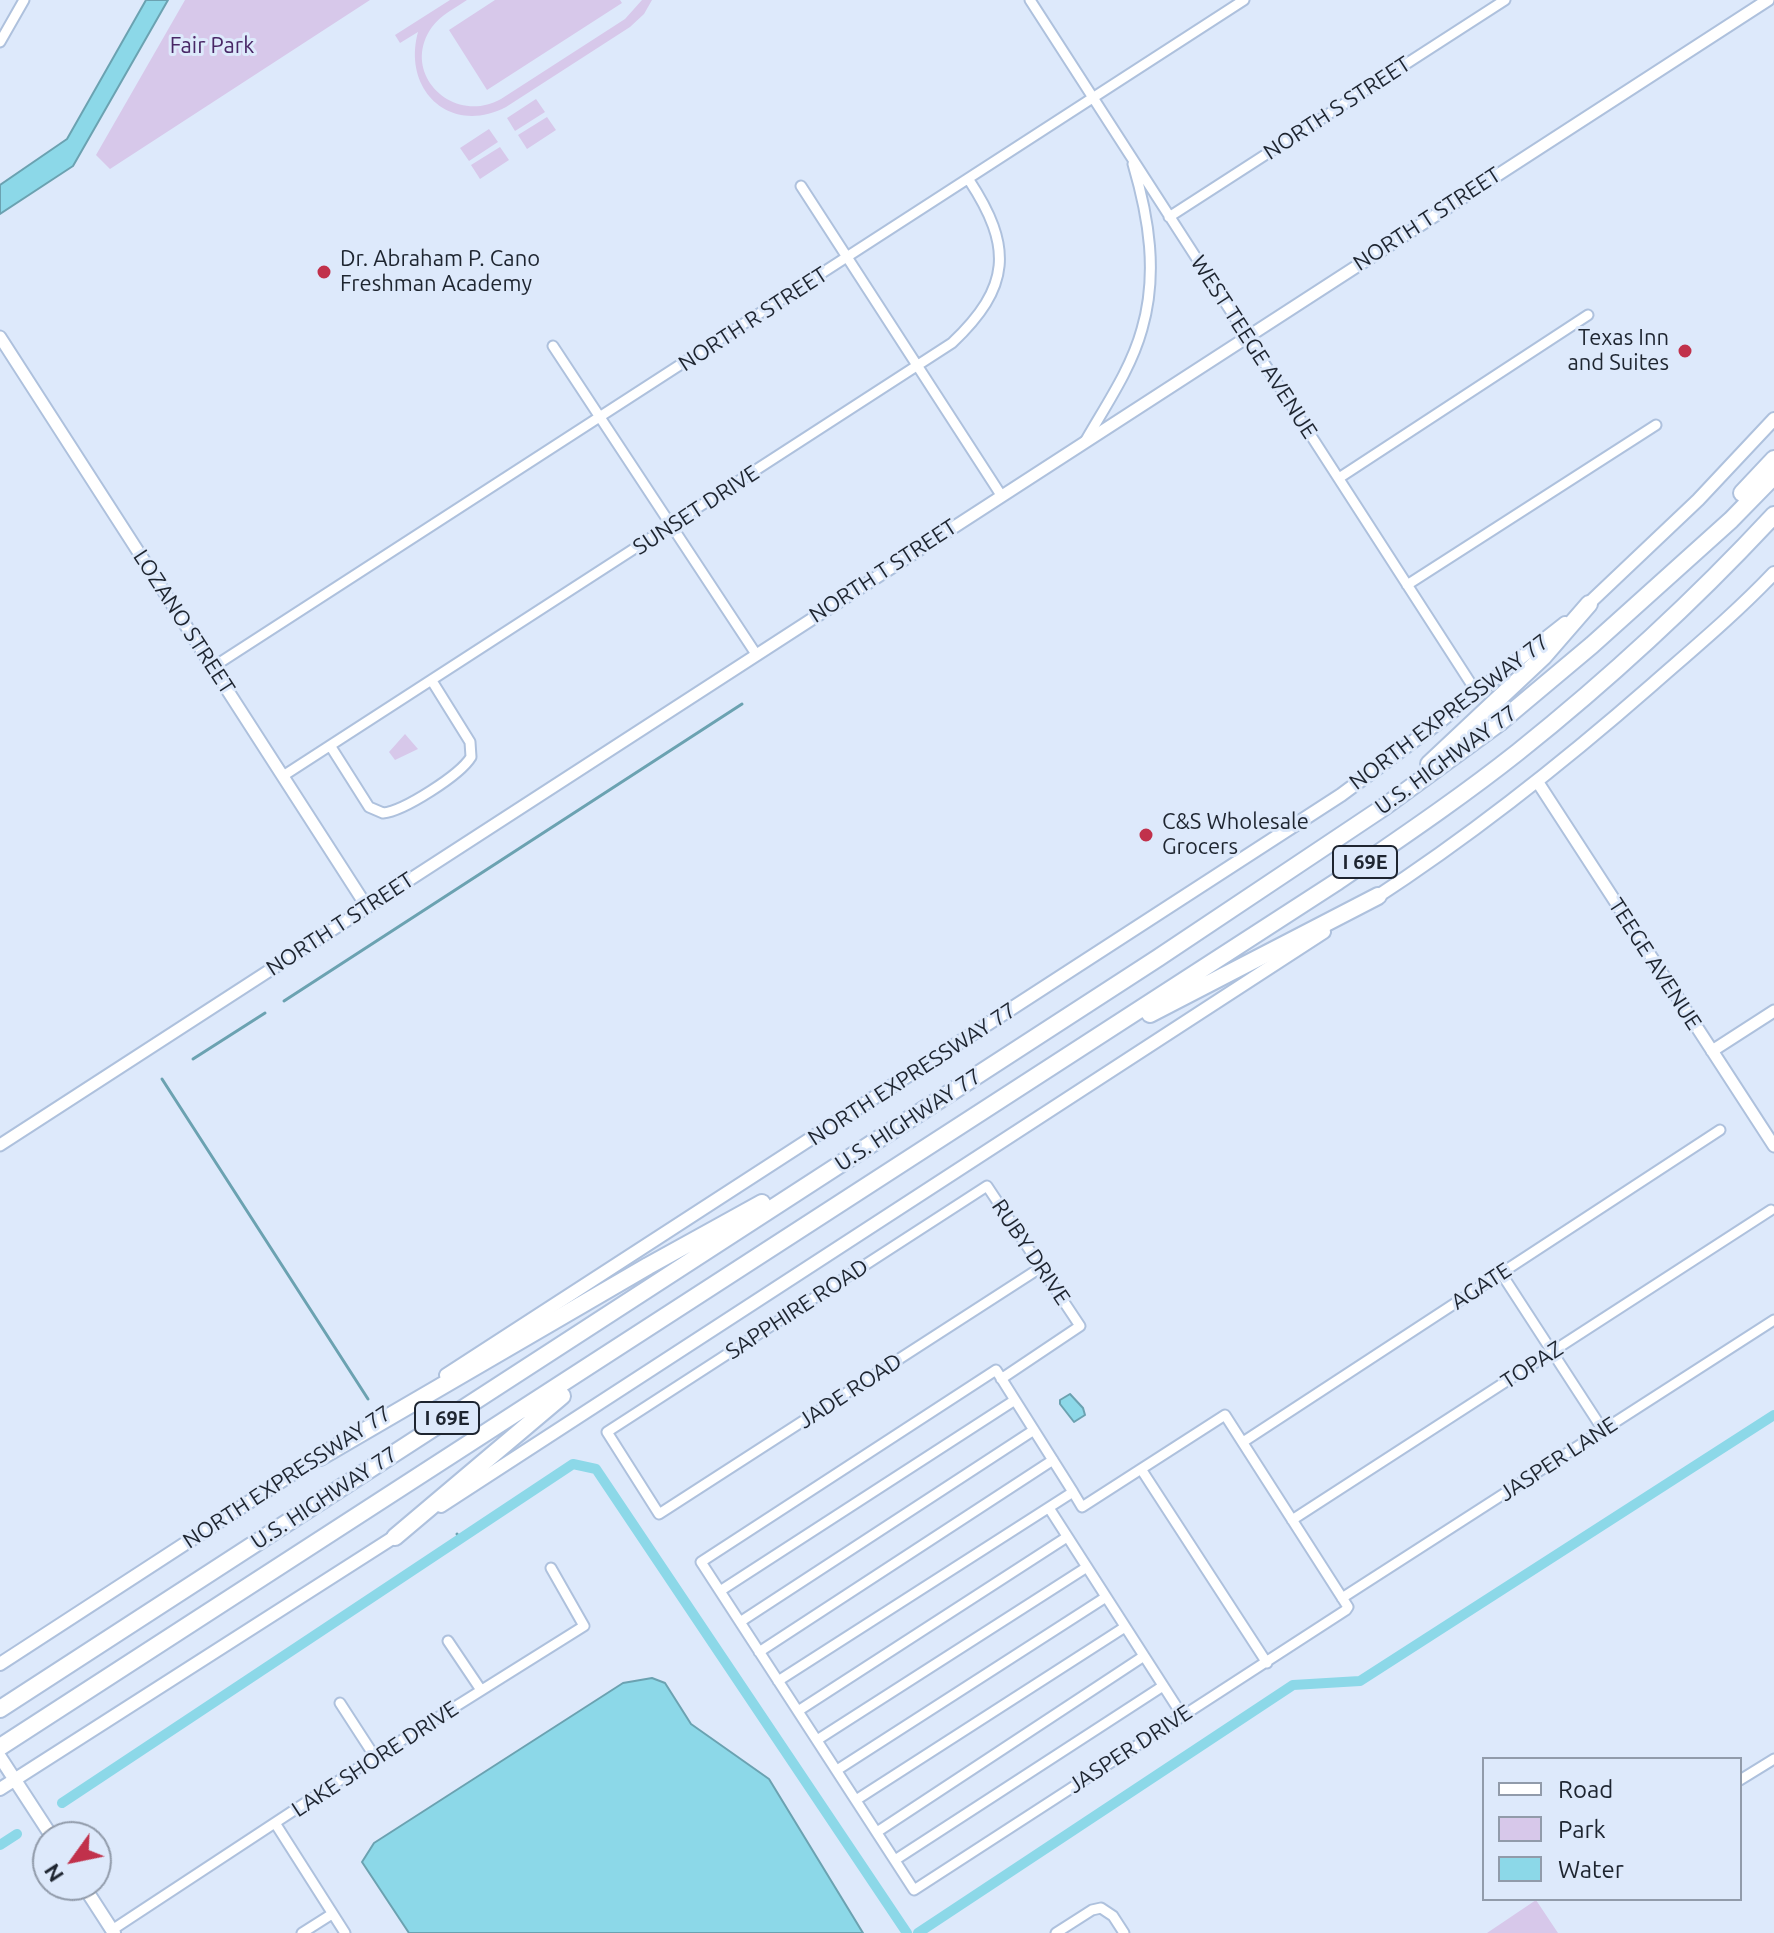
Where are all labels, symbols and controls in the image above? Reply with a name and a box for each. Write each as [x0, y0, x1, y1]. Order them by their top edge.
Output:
park label: Fair Park [170, 33, 254, 59]
street label: NORTH S STREET [1259, 51, 1415, 165]
street label: NORTH T STREET [1348, 161, 1506, 277]
place label: Dr. Abraham P. Cano Freshman Academy [340, 246, 540, 298]
street label: WEST TEEGE AVENUE [1185, 251, 1323, 443]
street label: NORTH R STREET [674, 261, 832, 377]
marker: Dr. Abraham P. Cano Freshman Academy [315, 263, 333, 281]
place label: Texas Inn and Suites [1567, 325, 1669, 376]
marker: Texas Inn and Suites [1676, 342, 1694, 360]
street label: SUNSET DRIVE [628, 460, 764, 560]
street label: NORTH T STREET [804, 513, 962, 629]
street label: LOZANO STREET [127, 545, 241, 699]
street label: NORTH EXPRESSWAY 77 [1344, 628, 1554, 796]
street label: U.S. HIGHWAY 77 [1370, 700, 1522, 820]
place label: C&S Wholesale Grocers [1162, 809, 1309, 860]
marker: C&S Wholesale Grocers [1137, 826, 1155, 844]
road number: I 69E [1333, 846, 1397, 878]
street label: NORTH T STREET [261, 866, 419, 982]
street label: TEEGE AVENUE [1603, 893, 1707, 1035]
street label: NORTH EXPRESSWAY 77 [803, 997, 1021, 1151]
street label: U.S. HIGHWAY 77 [830, 1063, 986, 1177]
street label: RUBY DRIVE [986, 1194, 1076, 1310]
street label: SAPPHIRE ROAD [721, 1253, 873, 1365]
street label: AGATE [1446, 1257, 1516, 1315]
street label: TOPAZ [1496, 1335, 1568, 1395]
street label: JADE ROAD [793, 1348, 907, 1434]
street label: NORTH EXPRESSWAY 77 [178, 1400, 396, 1554]
road number: I 69E [415, 1402, 479, 1434]
street label: JASPER LANE [1494, 1411, 1622, 1507]
street label: U.S. HIGHWAY 77 [246, 1441, 402, 1555]
street label: LAKE SHORE DRIVE [287, 1695, 463, 1823]
street label: JASPER DRIVE [1063, 1699, 1197, 1799]
legend [1482, 1757, 1742, 1901]
text: Road [1558, 1776, 1613, 1803]
text: Park [1558, 1816, 1606, 1843]
north arrow [32, 1821, 112, 1901]
text: Water [1558, 1856, 1624, 1883]
text: N [38, 1860, 68, 1887]

